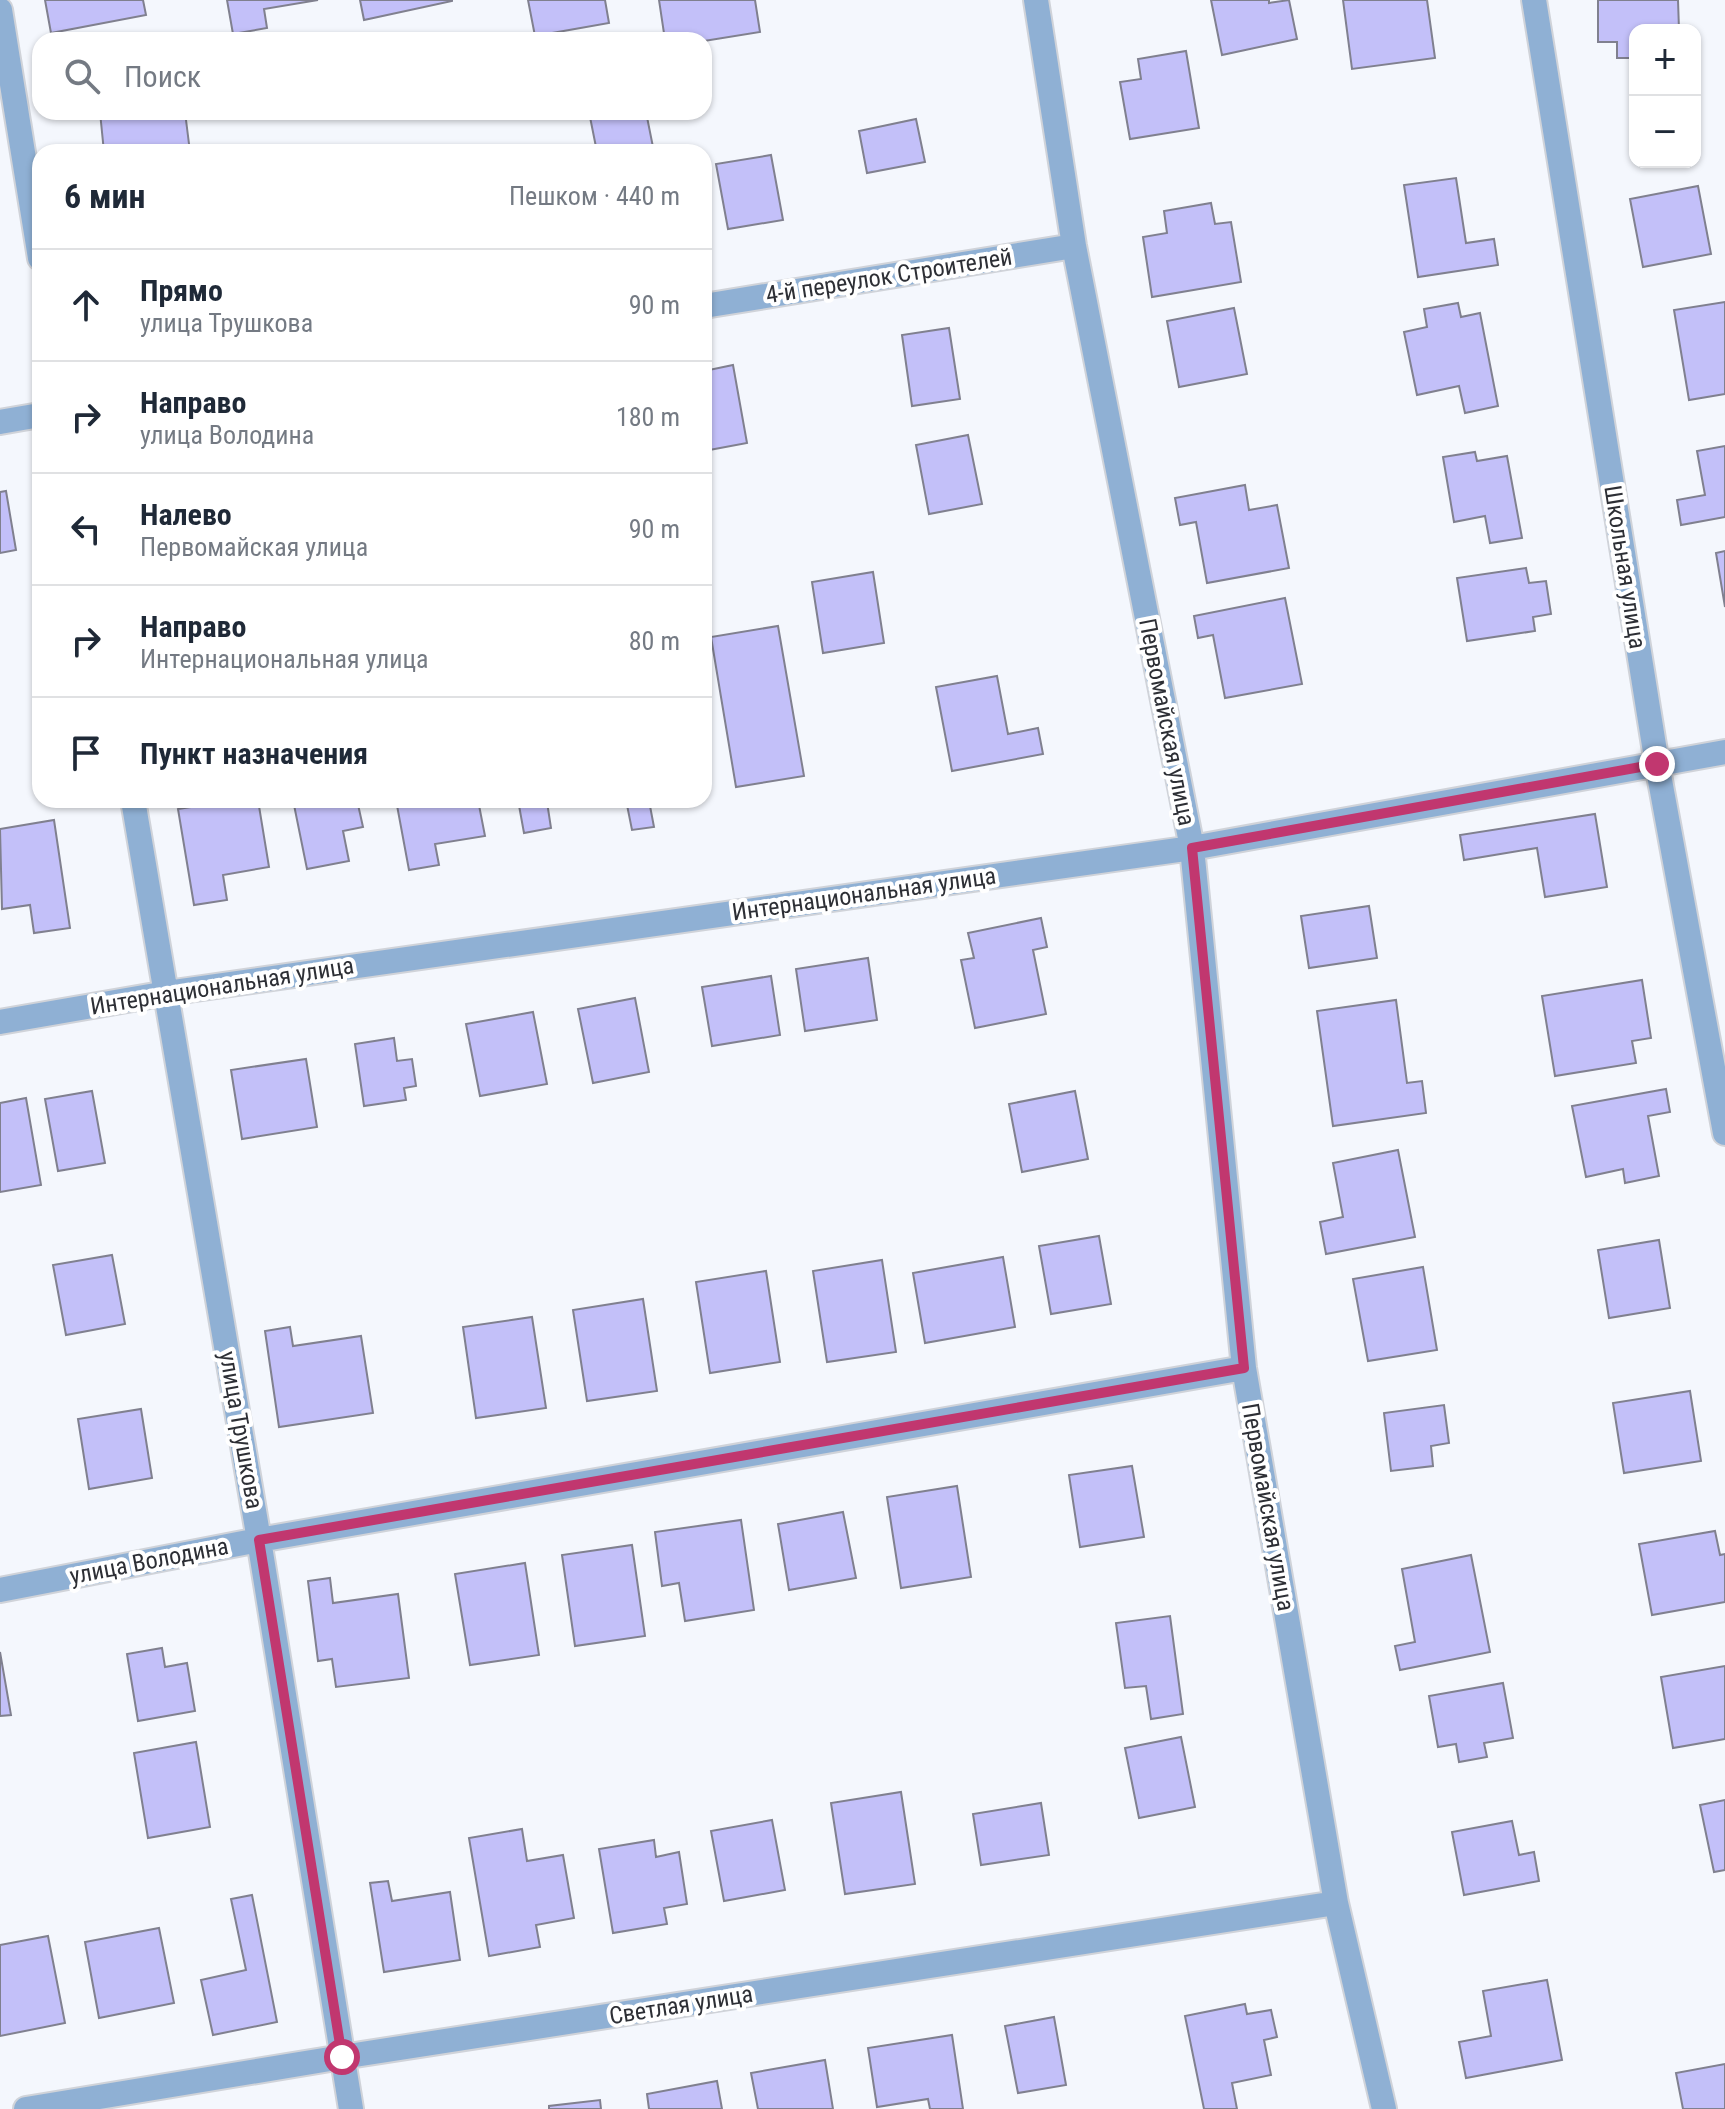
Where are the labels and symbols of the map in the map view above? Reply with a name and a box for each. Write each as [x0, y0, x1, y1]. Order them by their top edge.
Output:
street label: 4-й переулок Строителей [764, 243, 1014, 309]
street label: Школьная улица [1598, 483, 1652, 651]
street label: Первомайская улица [1133, 616, 1201, 828]
route end [1639, 746, 1675, 782]
street label: Интернациональная улица [730, 862, 998, 926]
street label: Интернациональная улица [88, 951, 356, 1021]
street label: улица Трушкова [213, 1349, 269, 1511]
street label: Первомайская улица [1236, 1401, 1300, 1613]
street label: улица Володина [67, 1532, 231, 1590]
street label: Светлая улица [607, 1980, 755, 2030]
route start [324, 2039, 360, 2075]

